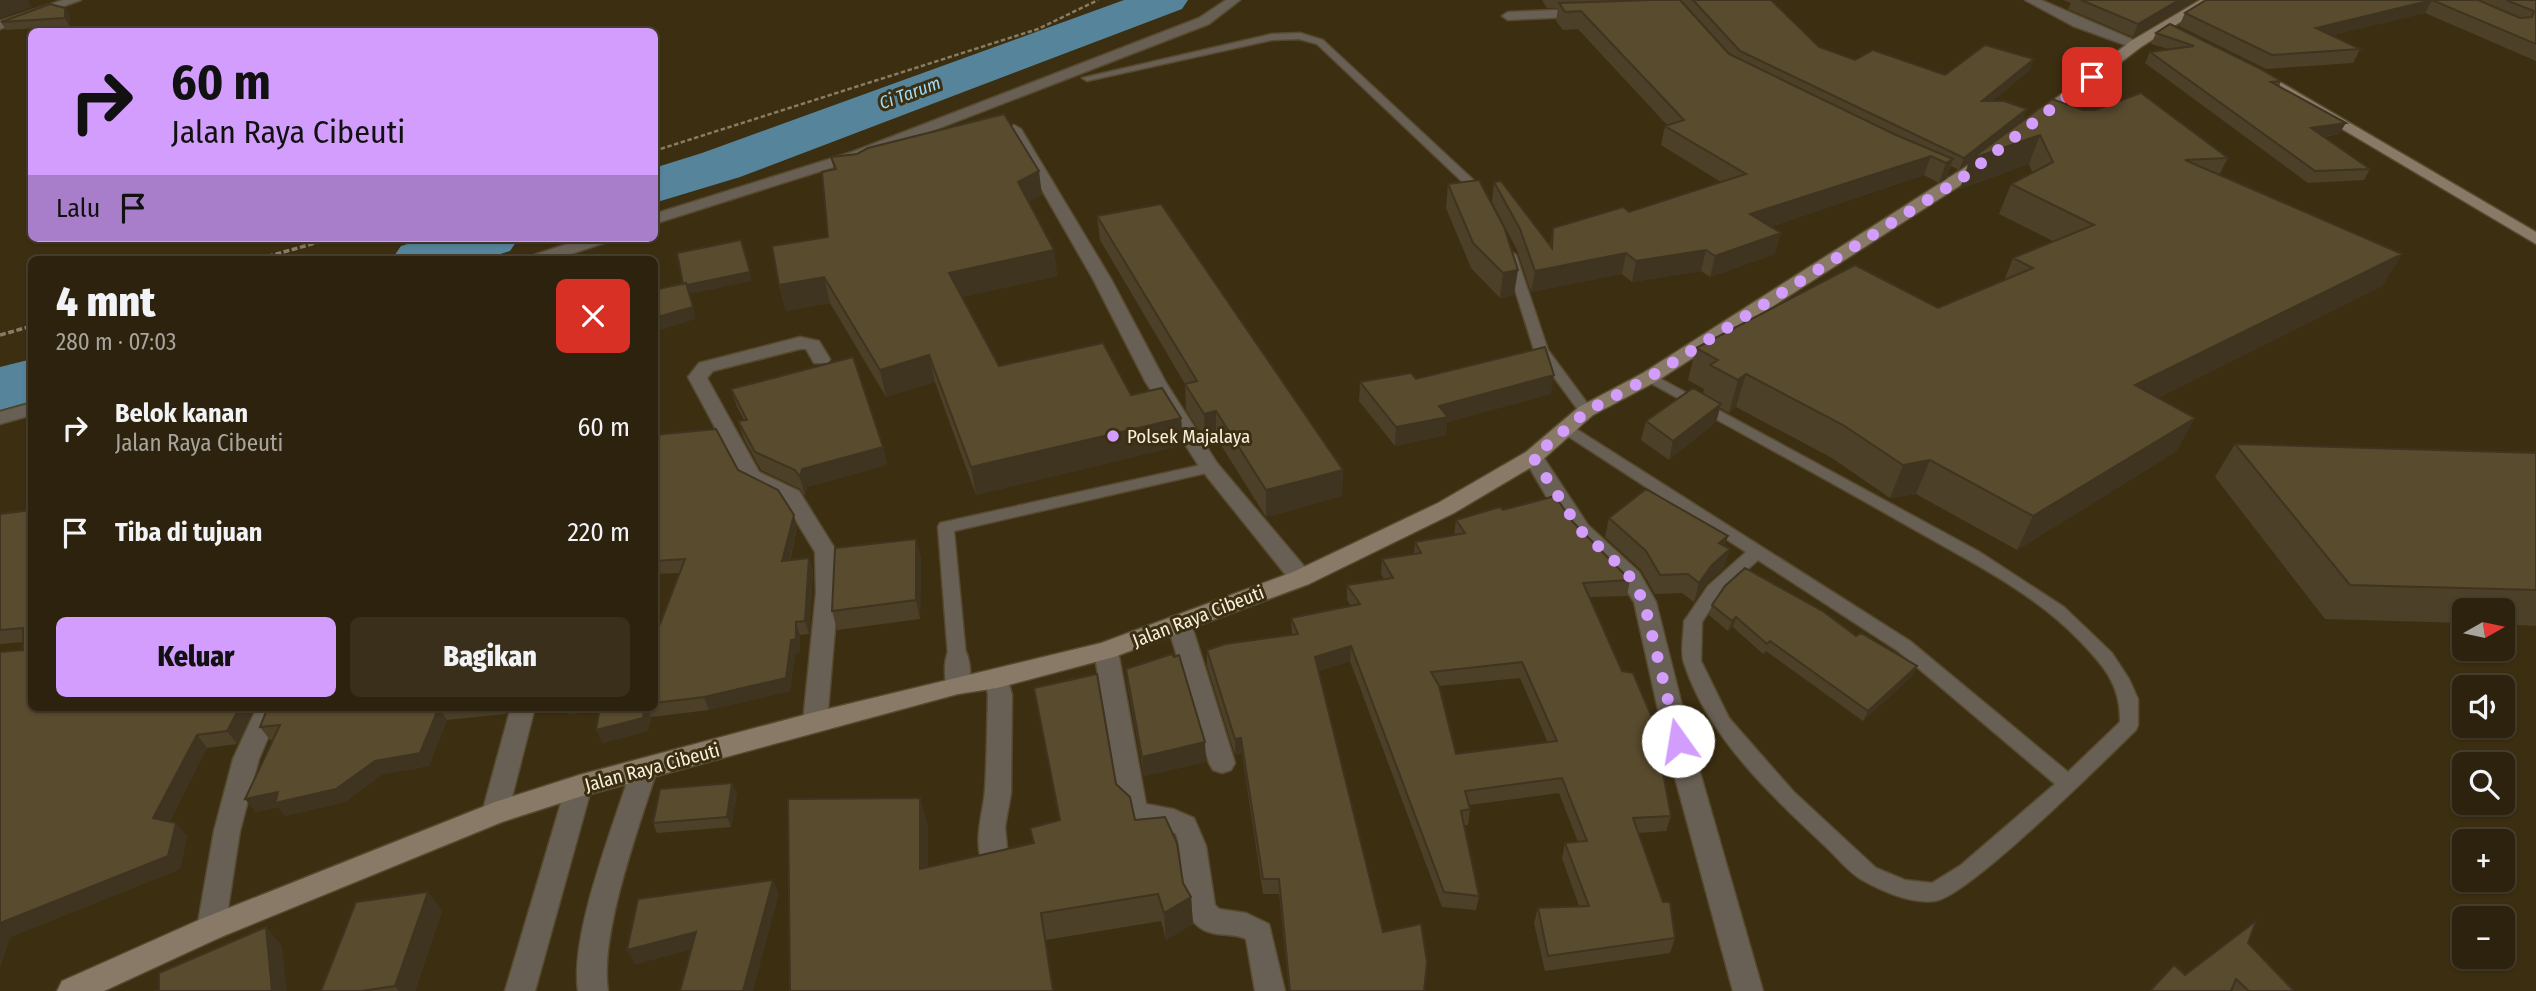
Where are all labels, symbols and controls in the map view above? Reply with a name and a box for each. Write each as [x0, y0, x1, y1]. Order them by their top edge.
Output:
pin [2062, 47, 2122, 107]
text: 60 m [171, 53, 271, 112]
icon: right [56, 56, 147, 147]
icon: arrive [2073, 58, 2111, 96]
water label: Ci Tarum [876, 72, 944, 114]
text: Jalan Raya Cibeuti [171, 113, 405, 151]
icon: arrive [114, 189, 152, 227]
text: Lalu [56, 193, 100, 224]
text: 4 mnt [56, 277, 155, 327]
button: close [556, 279, 630, 353]
text: 280 m · 07:03 [56, 328, 176, 356]
text: Belok kanan [115, 398, 248, 429]
icon: right [56, 409, 94, 447]
text: 60 m [577, 412, 630, 443]
place label: Polsek Majalaya [1127, 425, 1250, 448]
marker: Polsek Majalaya [1105, 428, 1121, 444]
text: Jalan Raya Cibeuti [115, 429, 283, 457]
icon: arrive [56, 514, 94, 552]
text: Tiba di tujuan [115, 517, 262, 548]
text: 220 m [567, 517, 630, 548]
street label: Jalan Raya Cibeuti [1129, 581, 1267, 652]
north arrow [2452, 598, 2515, 662]
map controls [2452, 598, 2515, 969]
button: Keluar [56, 617, 336, 697]
button: Bagikan [350, 617, 630, 697]
button: sound [2452, 675, 2515, 738]
position arrow [1641, 704, 1715, 778]
street label: Jalan Raya Cibeuti [582, 738, 722, 797]
button: search [2452, 752, 2515, 815]
button: + [2452, 829, 2515, 892]
button: − [2452, 906, 2515, 969]

